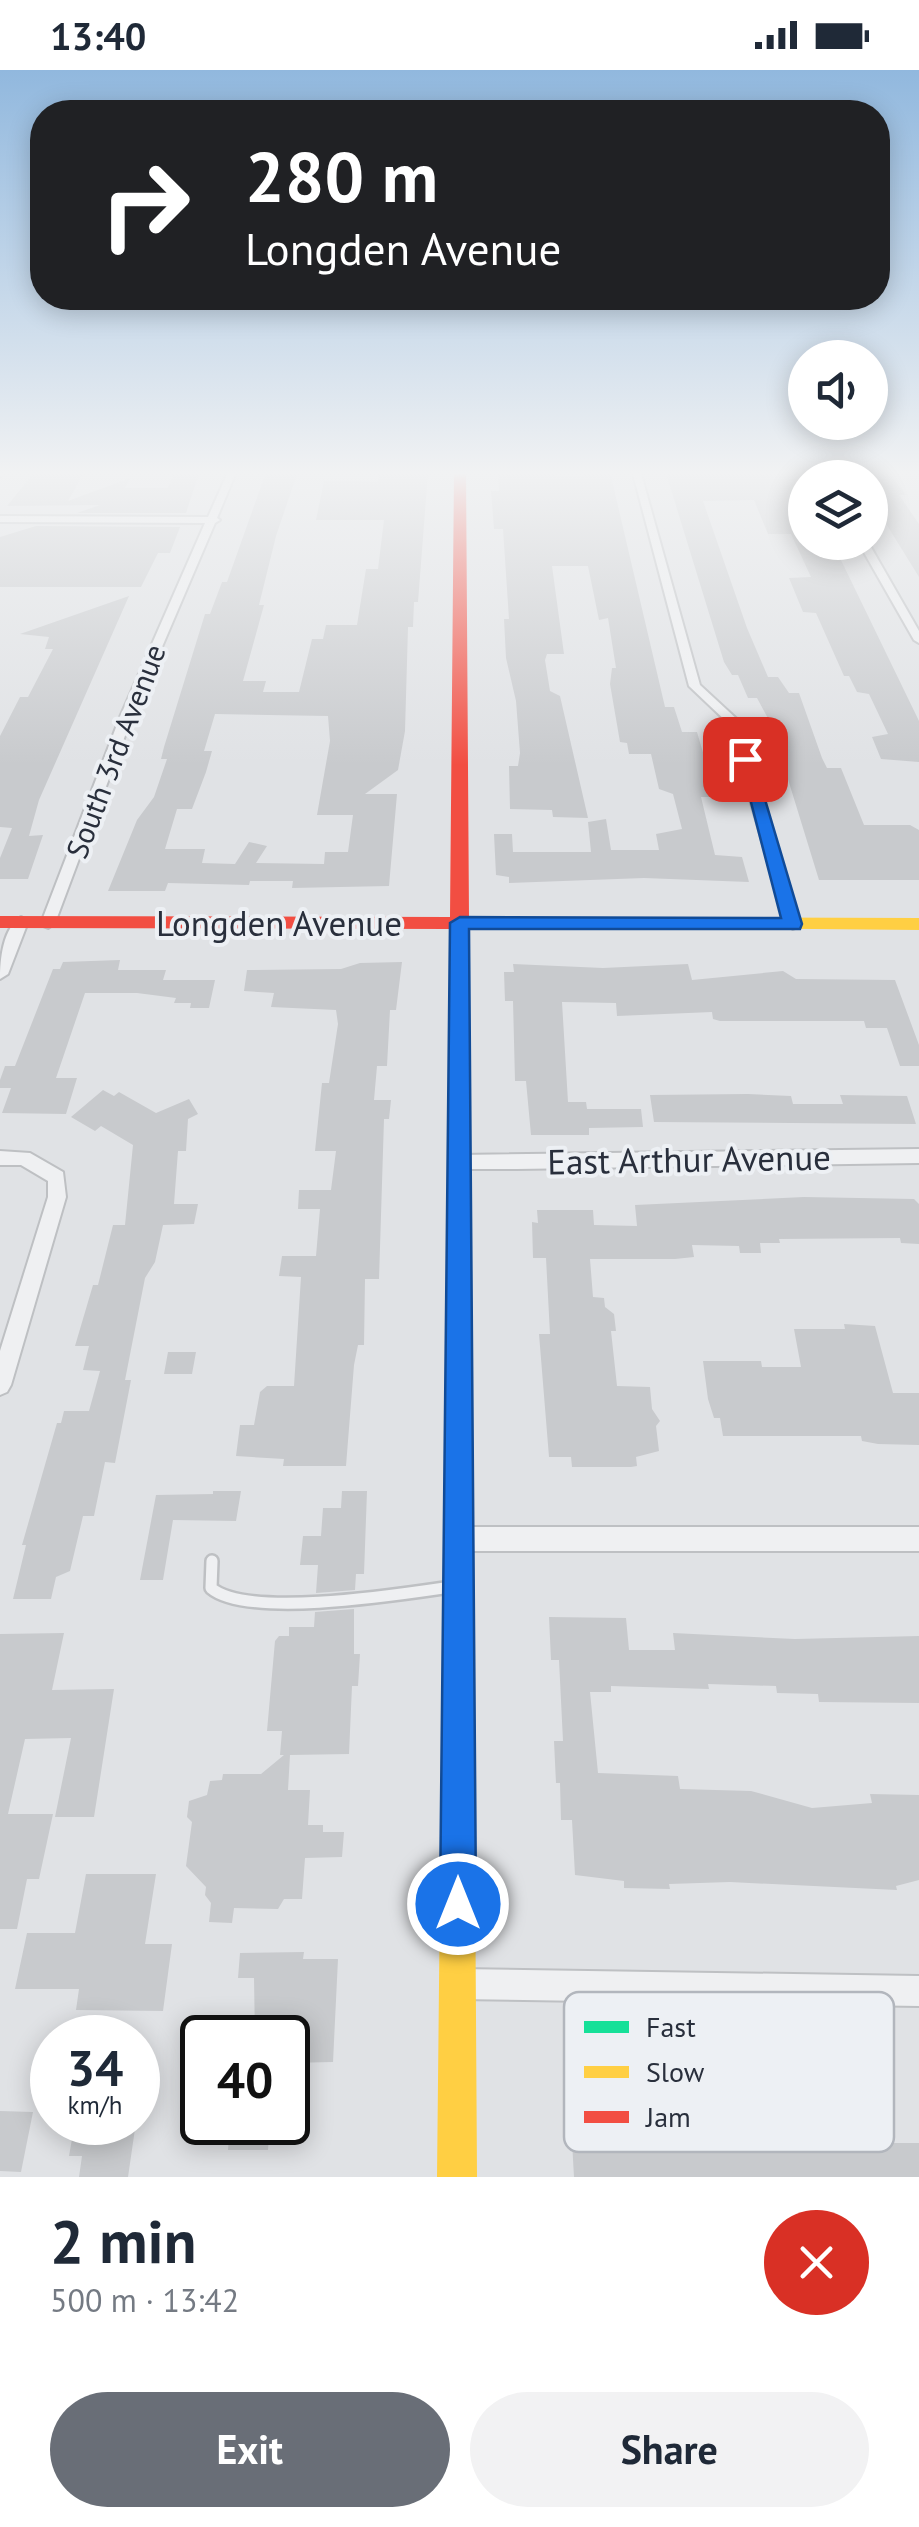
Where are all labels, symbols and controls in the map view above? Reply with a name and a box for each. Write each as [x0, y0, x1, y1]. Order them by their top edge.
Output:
text: 13:40 [50, 11, 146, 60]
text: 280 m [245, 131, 438, 221]
icon: right [80, 140, 210, 270]
text: Longden Avenue [245, 219, 561, 277]
map controls [788, 340, 888, 560]
button: sound [788, 340, 888, 440]
button: layers [788, 460, 888, 560]
street label: South 3rd Avenue [56, 638, 174, 864]
pin [703, 717, 788, 802]
icon: arrive [718, 732, 773, 787]
street label: Longden Avenue [156, 900, 402, 946]
street label: East Arthur Avenue [547, 1134, 831, 1184]
position arrow [406, 1852, 510, 1956]
legend [564, 1992, 894, 2152]
text: Fast [646, 2008, 696, 2045]
speed limit sign: 40 [180, 2015, 310, 2145]
text: 34 [67, 2035, 123, 2100]
text: Slow [646, 2053, 705, 2090]
text: km/h [68, 2089, 122, 2121]
text: Jam [645, 2098, 691, 2135]
text: 2 min [50, 2202, 196, 2280]
button: close [764, 2210, 869, 2315]
text: 500 m · 13:42 [50, 2279, 239, 2321]
button: Exit [50, 2392, 450, 2507]
button: Share [470, 2392, 869, 2507]

